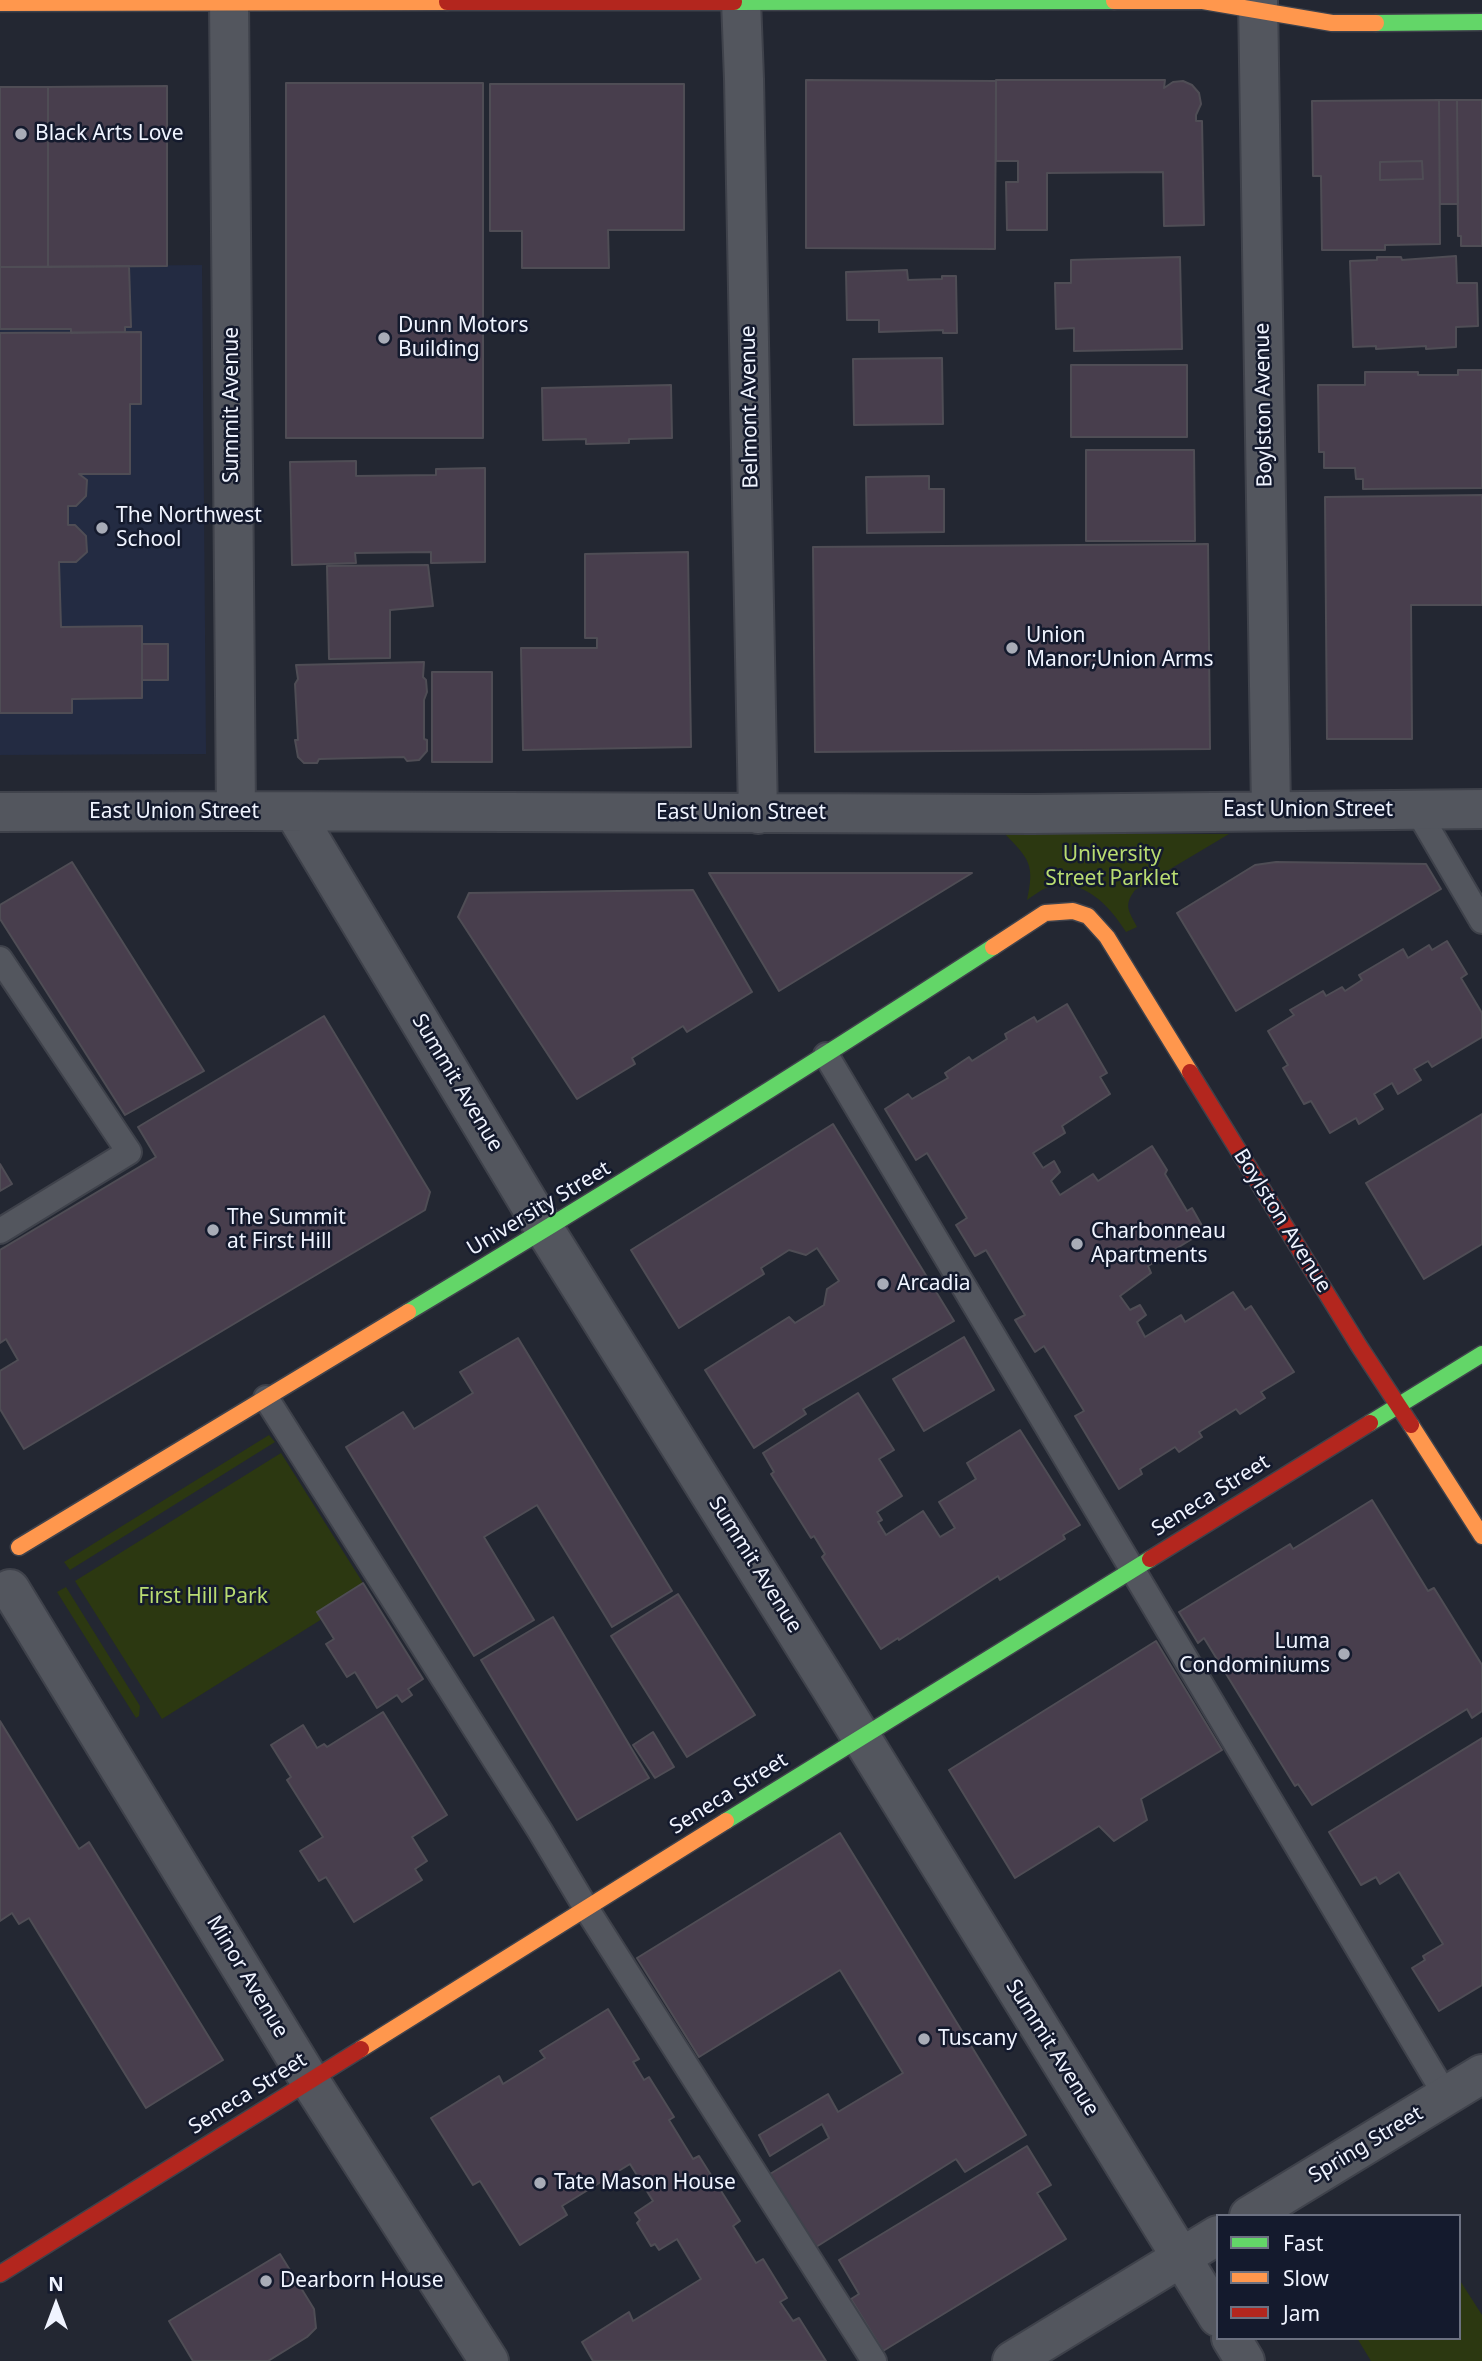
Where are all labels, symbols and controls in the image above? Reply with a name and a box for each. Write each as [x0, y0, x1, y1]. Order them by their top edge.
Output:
place label: Black Arts Love [35, 121, 184, 147]
marker: Black Arts Love [13, 126, 29, 142]
place label: Dunn Motors Building [398, 313, 528, 363]
street label: Boylston Avenue [1250, 323, 1278, 487]
street label: Belmont Avenue [736, 325, 764, 489]
street label: Summit Avenue [219, 327, 245, 483]
marker: Dunn Motors Building [376, 330, 392, 346]
place label: The Northwest School [116, 503, 262, 553]
marker: The Northwest School [94, 520, 110, 536]
place label: Union Manor;Union Arms [1026, 623, 1213, 673]
marker: Union Manor;Union Arms [1004, 640, 1020, 656]
street label: East Union Street [1223, 797, 1393, 823]
street label: East Union Street [89, 799, 259, 825]
street label: East Union Street [656, 800, 826, 826]
park label: University Street Parklet [1045, 842, 1179, 892]
street label: Summit Avenue [406, 1010, 508, 1156]
street label: Boylston Avenue [1228, 1145, 1336, 1297]
street label: University Street [463, 1156, 615, 1262]
place label: The Summit at First Hill [227, 1205, 346, 1255]
place label: Charbonneau Apartments [1091, 1219, 1226, 1269]
marker: The Summit at First Hill [205, 1222, 221, 1238]
marker: Charbonneau Apartments [1069, 1236, 1085, 1252]
place label: Arcadia [897, 1271, 971, 1297]
marker: Arcadia [875, 1276, 891, 1292]
street label: Seneca Street [1147, 1450, 1275, 1542]
street label: Summit Avenue [703, 1492, 807, 1638]
park label: First Hill Park [138, 1584, 268, 1610]
place label: Luma Condominiums [1179, 1629, 1330, 1679]
marker: Luma Condominiums [1336, 1646, 1352, 1662]
street label: Seneca Street [665, 1748, 793, 1840]
street label: Minor Avenue [201, 1911, 293, 2043]
street label: Summit Avenue [1000, 1975, 1104, 2121]
place label: Tuscany [938, 2026, 1017, 2052]
marker: Tuscany [916, 2031, 932, 2047]
street label: Seneca Street [184, 2048, 312, 2140]
street label: Spring Street [1304, 2101, 1428, 2189]
place label: Tate Mason House [554, 2170, 736, 2196]
marker: Tate Mason House [532, 2175, 548, 2191]
legend [1216, 2214, 1461, 2340]
text: Fast [1283, 2229, 1323, 2257]
text: Slow [1283, 2264, 1329, 2292]
place label: Dearborn House [280, 2268, 444, 2294]
north arrow [21, 2270, 91, 2340]
text: N [48, 2271, 64, 2297]
marker: Dearborn House [258, 2273, 274, 2289]
text: Jam [1283, 2299, 1320, 2327]

